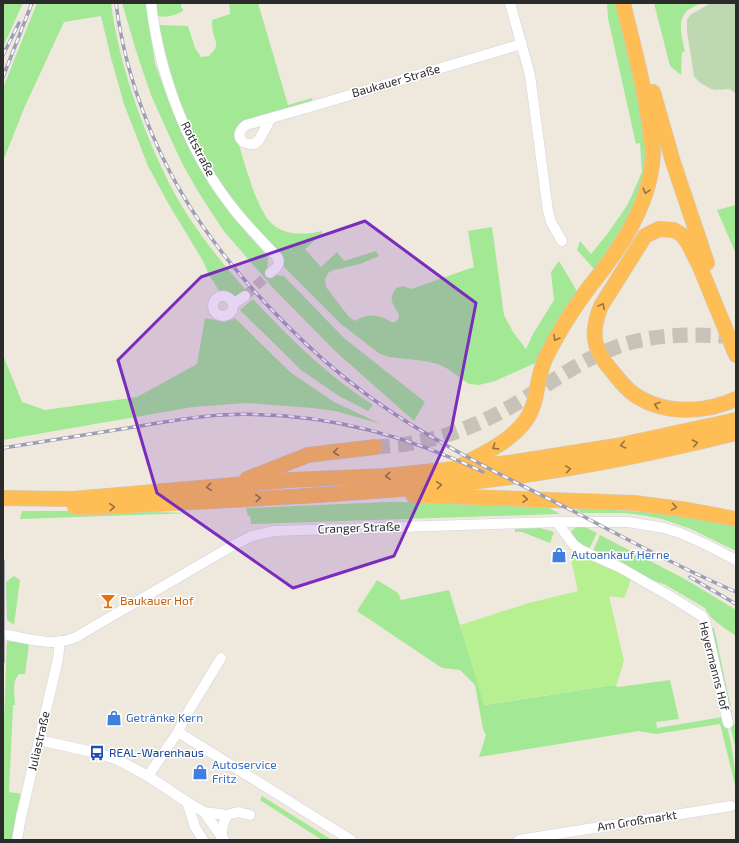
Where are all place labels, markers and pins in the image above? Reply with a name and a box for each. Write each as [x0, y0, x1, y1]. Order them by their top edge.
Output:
shop icon: Autoankauf Herne [550, 546, 568, 564]
place label: Autoankauf Herne [571, 547, 670, 561]
bar icon: Baukauer Hof [99, 592, 117, 610]
place label: Baukauer Hof [120, 593, 194, 607]
shop icon: Getränke Kern [105, 709, 123, 727]
place label: Getränke Kern [126, 710, 203, 724]
bus stop icon: REAL-Warenhaus [88, 744, 106, 762]
place label: REAL-Warenhaus [109, 745, 204, 759]
place label: Autoservice Fritz [212, 757, 277, 785]
shop icon: Autoservice Fritz [191, 763, 209, 781]

